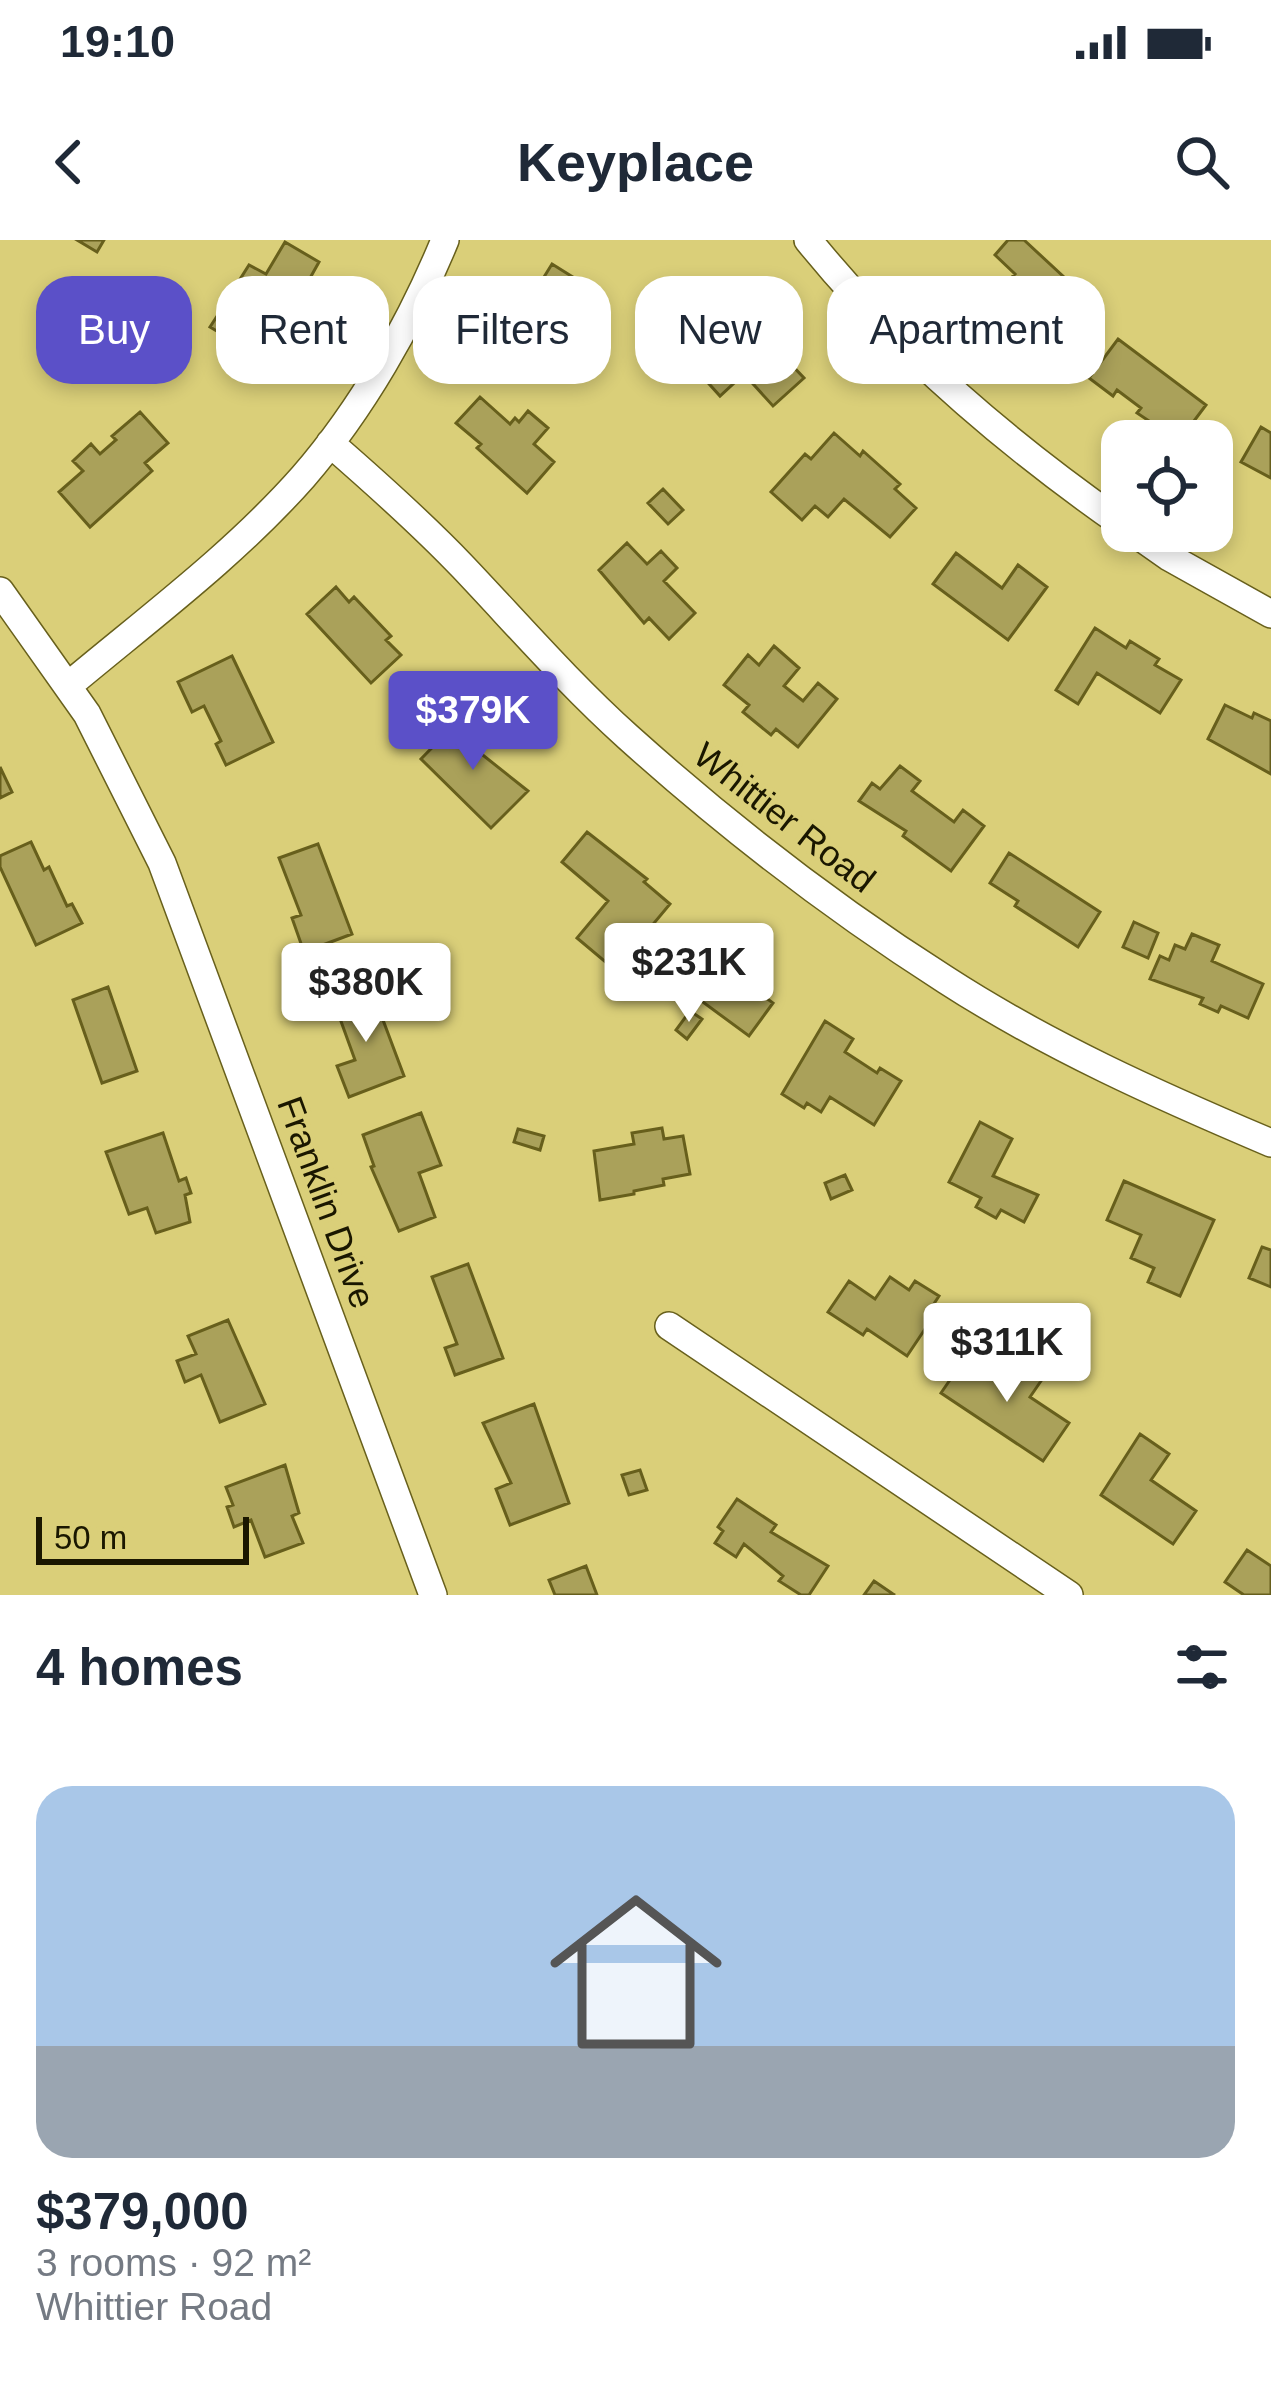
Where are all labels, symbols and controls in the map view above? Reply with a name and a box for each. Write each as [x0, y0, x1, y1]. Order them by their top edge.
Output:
text: 19:10 [60, 16, 175, 67]
icon: back [36, 129, 102, 195]
icon: search [1169, 129, 1235, 195]
text: Keyplace [517, 132, 754, 192]
chip: Buy [36, 276, 192, 384]
chip: Rent [216, 276, 389, 384]
chip: Filters [413, 276, 611, 384]
chip: New [635, 276, 803, 384]
chip: Apartment [827, 276, 1105, 384]
map controls [1101, 420, 1233, 552]
button: locate [1101, 420, 1233, 552]
pin: $379K [389, 671, 557, 773]
text: $379K [416, 688, 530, 731]
street label: Whittier Road [686, 734, 883, 901]
pin: $231K [605, 923, 773, 1025]
text: $231K [632, 940, 746, 983]
pin: $380K [282, 943, 450, 1045]
text: $380K [309, 960, 423, 1003]
street label: Franklin Drive [269, 1091, 384, 1314]
pin: $311K [923, 1303, 1091, 1405]
text: $311K [951, 1320, 1063, 1363]
scale bar [36, 1511, 249, 1564]
text: 50 m [54, 1519, 127, 1556]
icon: filters [1169, 1634, 1235, 1700]
text: 4 homes [36, 1639, 243, 1696]
icon: home [528, 1864, 744, 2080]
text: $379,000 [36, 2183, 249, 2240]
text: 3 rooms · 92 m² [36, 2241, 311, 2284]
text: Whittier Road [36, 2285, 272, 2328]

